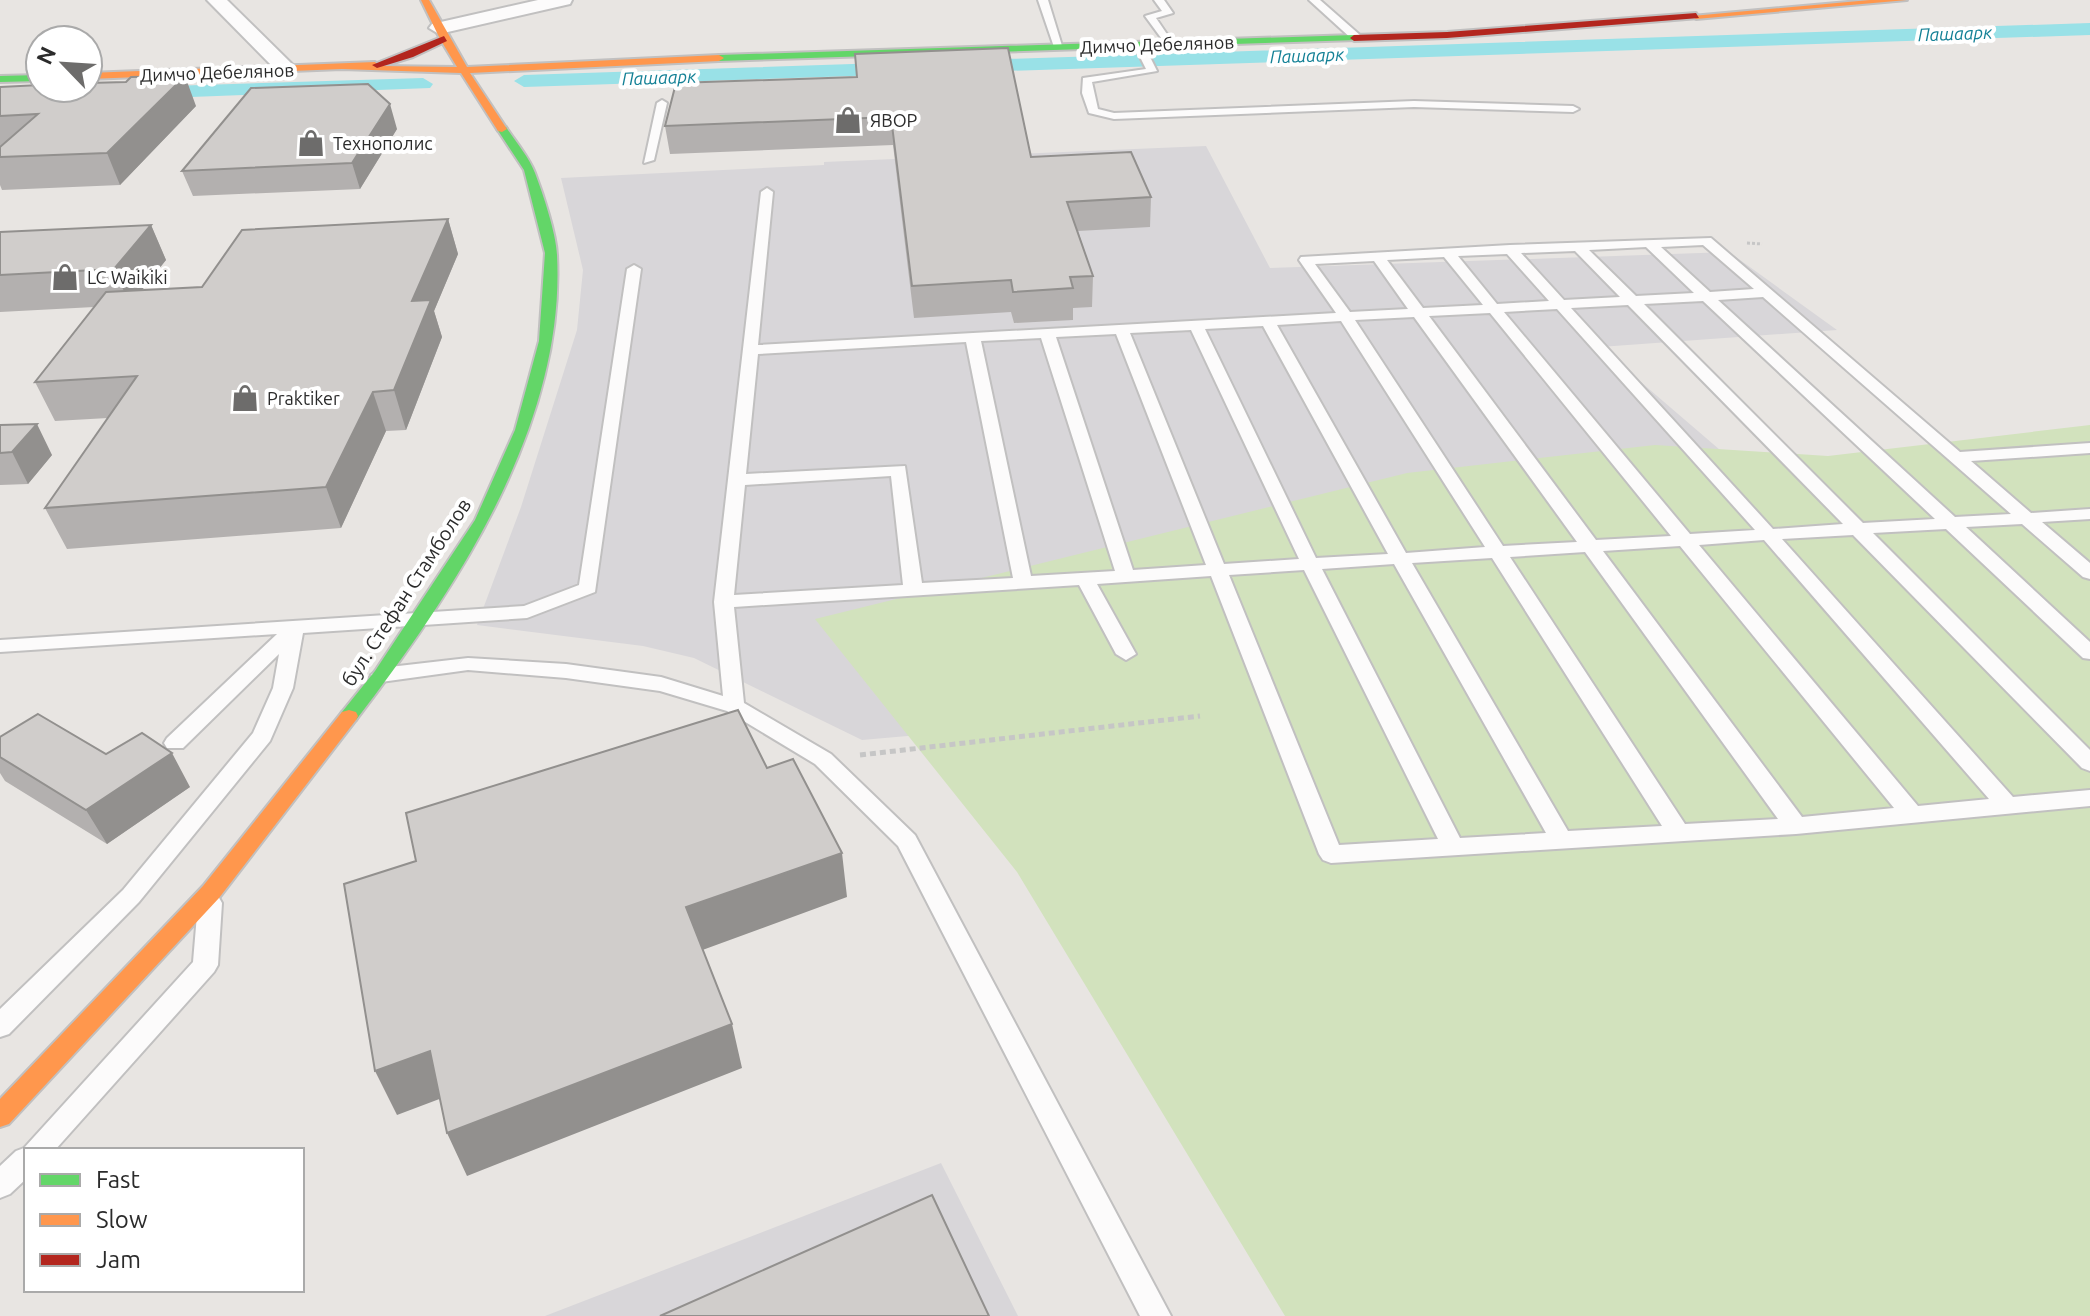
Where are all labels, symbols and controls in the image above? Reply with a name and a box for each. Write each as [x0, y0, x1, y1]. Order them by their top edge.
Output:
water label: Пашаарк [1917, 22, 1993, 44]
north arrow [24, 24, 104, 104]
street label: Димчо Дебелянов [1079, 31, 1235, 57]
text: N [31, 43, 60, 68]
water label: Пашаарк [1269, 44, 1345, 66]
street label: Димчо Дебелянов [139, 59, 295, 85]
water label: Пашаарк [621, 66, 697, 88]
shop icon: ЯВОР [833, 105, 863, 135]
place label: ЯВОР [870, 110, 918, 130]
shop icon: Технополис [296, 128, 326, 158]
place label: Технополис [333, 133, 433, 153]
shop icon: LC Waikiki [50, 262, 80, 292]
place label: LC Waikiki [87, 267, 168, 287]
shop icon: Praktiker [230, 383, 260, 413]
place label: Praktiker [267, 388, 340, 408]
street label: бул. Стефан Стамболов [337, 494, 475, 690]
legend [24, 1148, 304, 1292]
text: Fast [96, 1166, 140, 1193]
text: Slow [96, 1206, 148, 1233]
text: Jam [96, 1246, 141, 1273]

